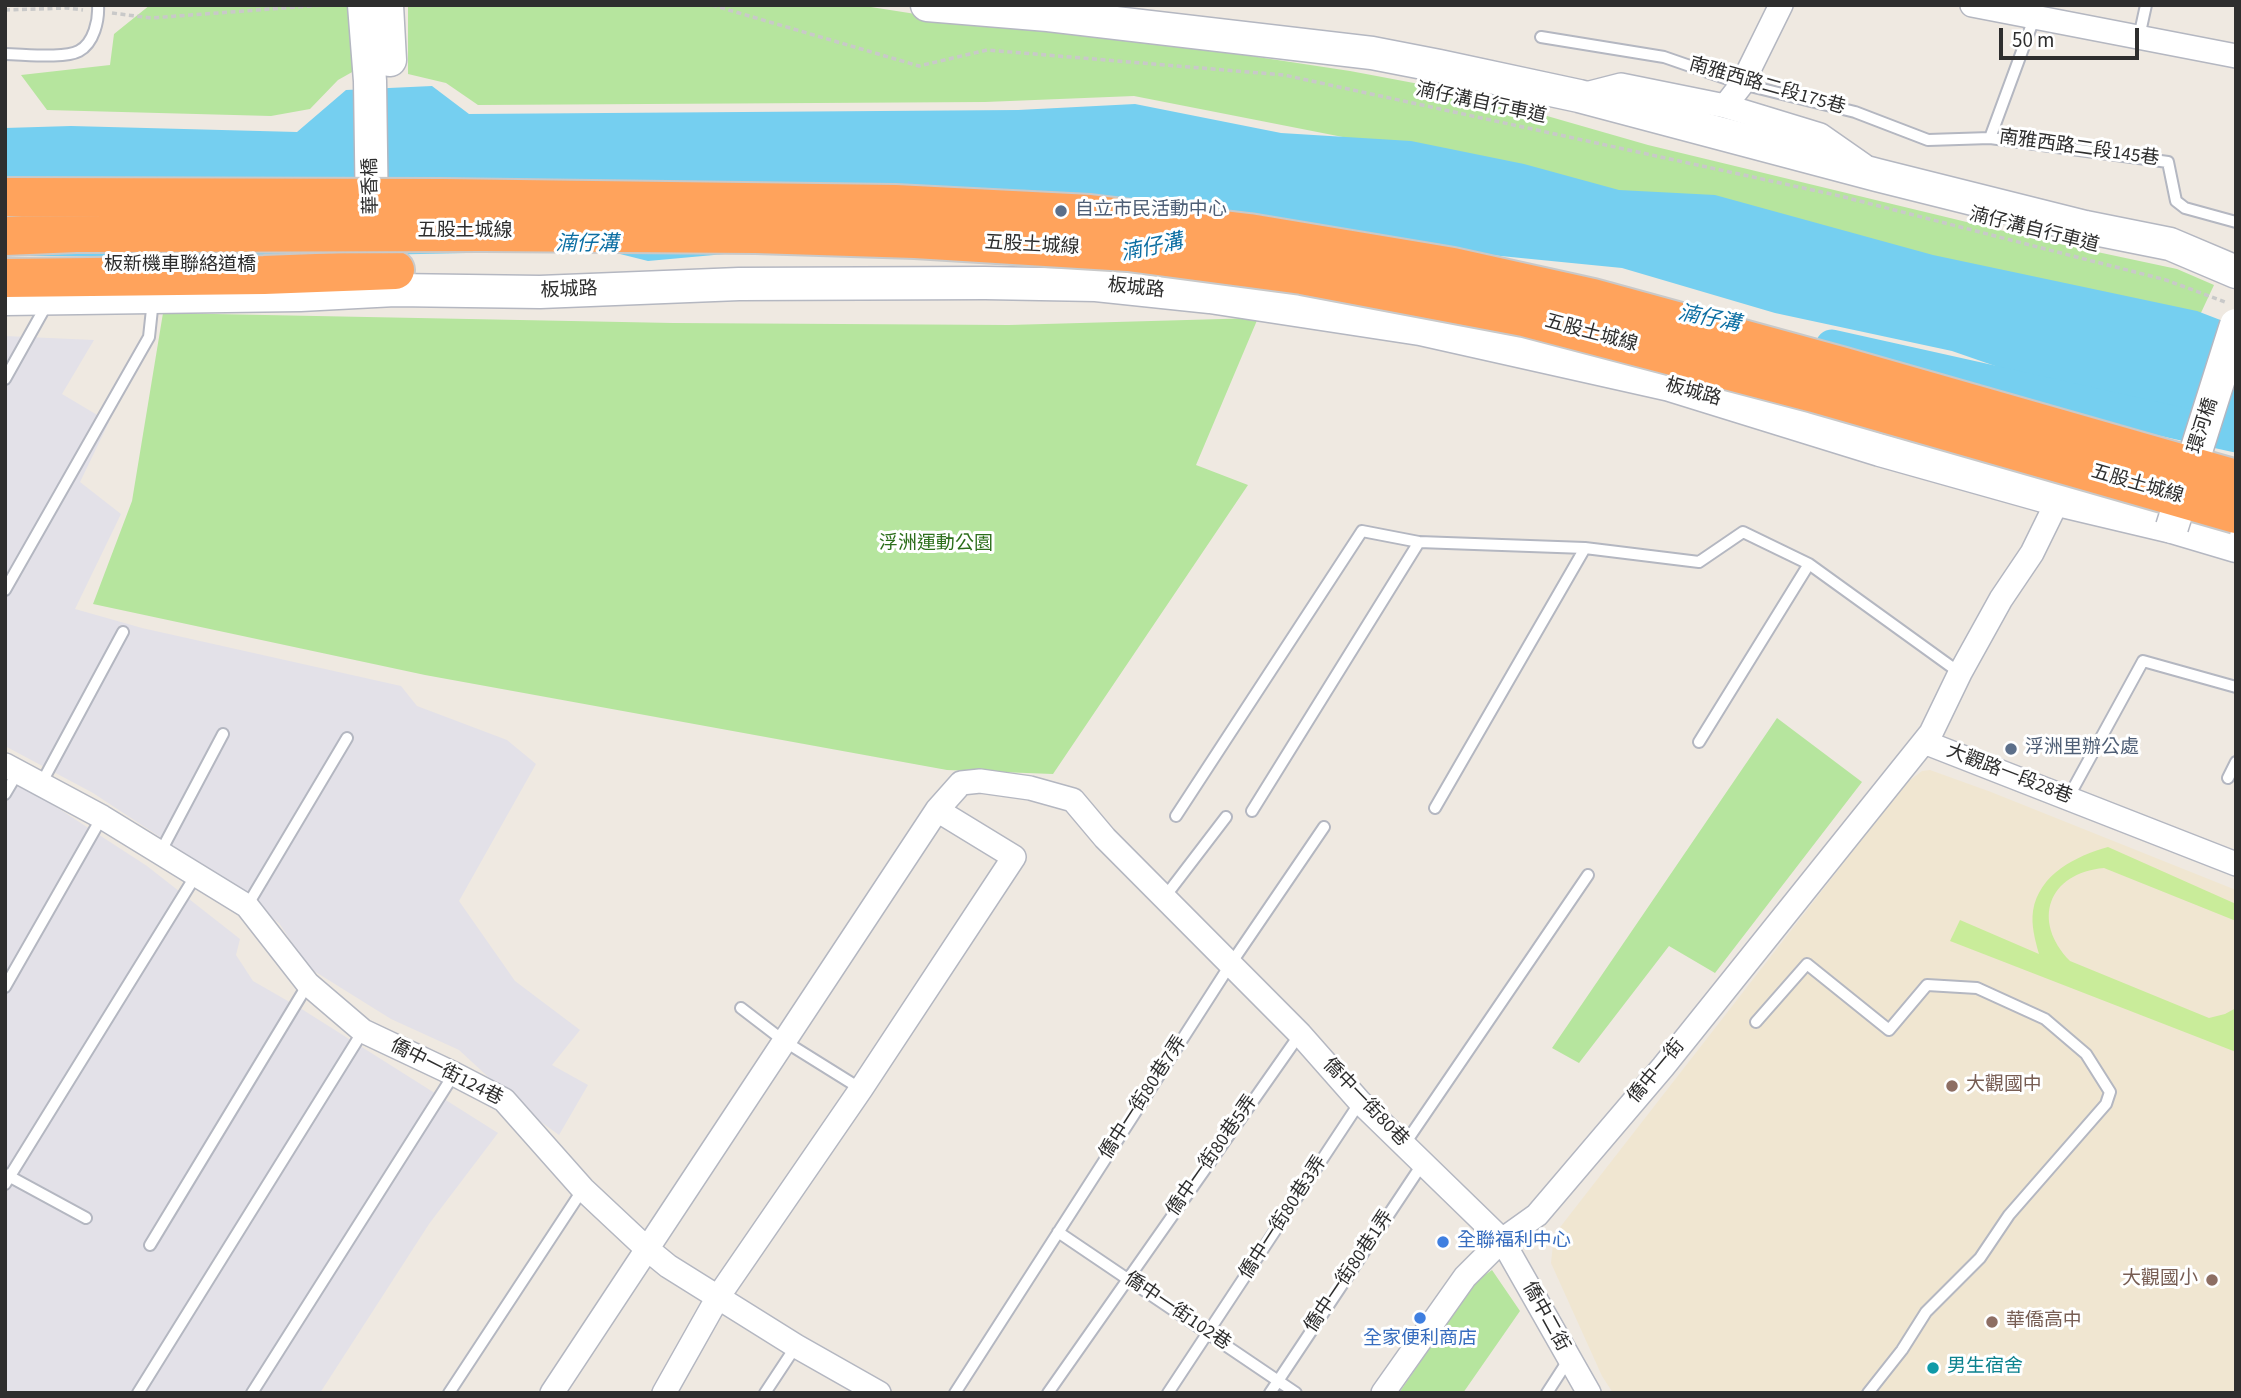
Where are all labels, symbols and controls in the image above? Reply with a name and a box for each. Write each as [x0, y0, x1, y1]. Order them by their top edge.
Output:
scale bar [2003, 14, 2143, 58]
text: 50 m [2012, 25, 2054, 55]
street label: 南雅西路二段175巷 [1686, 54, 1848, 120]
street label: 湳仔溝自行車道 [1414, 79, 1548, 129]
street label: 南雅西路二段145巷 [1998, 126, 2160, 172]
street label: 華香橋 [360, 157, 384, 215]
place label: 自立市民活動中心 [1075, 200, 1227, 222]
marker: 自立市民活動中心 [1053, 203, 1069, 219]
street label: 湳仔溝自行車道 [1967, 204, 2101, 258]
street label: 五股土城線 [418, 221, 512, 243]
water label: 湳仔溝 [1119, 230, 1185, 268]
water label: 湳仔溝 [556, 232, 618, 258]
street label: 五股土城線 [984, 232, 1080, 260]
street label: 板新機車聯絡道橋 [104, 255, 256, 277]
street label: 板城路 [1106, 275, 1166, 303]
street label: 板城路 [540, 279, 598, 303]
water label: 湳仔溝 [1676, 302, 1742, 338]
street label: 五股土城線 [1542, 311, 1640, 357]
street label: 板城路 [1662, 374, 1724, 412]
street label: 環河橋 [2184, 395, 2224, 457]
street label: 五股土城線 [2088, 461, 2186, 509]
park label: 浮洲運動公園 [879, 534, 993, 556]
place label: 浮洲里辦公處 [2025, 738, 2139, 760]
street label: 大觀路一段28巷 [1943, 741, 2075, 809]
marker: 浮洲里辦公處 [2003, 741, 2019, 757]
street label: 僑中一街80巷7弄 [1096, 1032, 1192, 1164]
street label: 僑中一街124巷 [386, 1035, 506, 1111]
street label: 僑中一街 [1624, 1036, 1690, 1108]
street label: 僑中一街80巷 [1317, 1054, 1413, 1152]
place label: 大觀國中 [1966, 1075, 2042, 1097]
marker: 大觀國中 [1944, 1078, 1960, 1094]
street label: 僑中一街80巷5弄 [1163, 1091, 1263, 1221]
street label: 僑中一街80巷3弄 [1236, 1152, 1332, 1284]
street label: 僑中一街80巷1弄 [1301, 1207, 1399, 1337]
place label: 全聯福利中心 [1457, 1231, 1571, 1253]
marker: 全聯福利中心 [1435, 1234, 1451, 1250]
street label: 僑中一街102巷 [1120, 1268, 1234, 1356]
place label: 大觀國小 [2122, 1269, 2198, 1291]
marker: 大觀國小 [2204, 1272, 2220, 1288]
street label: 僑中二街 [1517, 1278, 1573, 1356]
marker: 全家便利商店 [1412, 1310, 1428, 1326]
place label: 華僑高中 [2006, 1311, 2082, 1333]
marker: 華僑高中 [1984, 1314, 2000, 1330]
place label: 全家便利商店 [1363, 1329, 1477, 1351]
place label: 男生宿舍 [1947, 1357, 2023, 1379]
marker: 男生宿舍 [1925, 1360, 1941, 1376]

